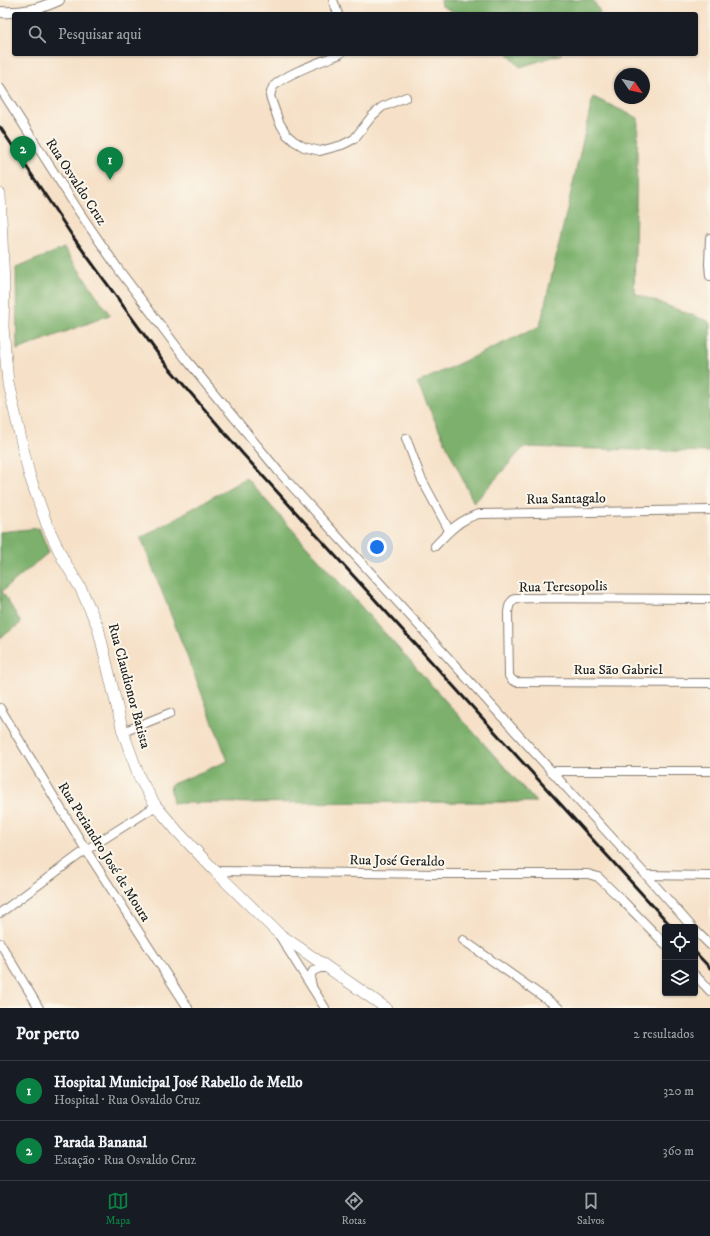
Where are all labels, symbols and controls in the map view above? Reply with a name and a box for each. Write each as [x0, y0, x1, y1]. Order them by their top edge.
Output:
search box [12, 12, 698, 56]
icon: search [26, 23, 48, 45]
text: Pesquisar aqui [58, 25, 141, 44]
north arrow [614, 68, 650, 104]
street label: Rua Osvaldo Cruz [41, 135, 111, 229]
pin: 2 [10, 136, 36, 169]
pin: 1 [97, 147, 123, 180]
street label: Rua Santagalo [526, 489, 606, 509]
your location [367, 537, 387, 557]
street label: Rua Teresopolis [518, 577, 608, 597]
street label: Rua Claudionor Batista [104, 621, 154, 751]
street label: Rua São Gabriel [573, 661, 663, 679]
street label: Rua Periandro José de Moura [54, 779, 154, 925]
street label: Rua José Geraldo [349, 851, 445, 871]
map controls [662, 924, 698, 996]
button: locate [662, 924, 698, 960]
button: layers [662, 960, 698, 996]
text: Por perto [16, 1023, 79, 1045]
text: 2 resultados [633, 1026, 694, 1042]
text: Hospital Municipal José Rabello de Mello [54, 1073, 303, 1092]
text: 1 [27, 1083, 31, 1099]
text: 320 m [663, 1083, 694, 1099]
text: Hospital · Rua Osvaldo Cruz [54, 1092, 200, 1108]
text: Parada Bananal [54, 1133, 147, 1152]
text: 2 [26, 1143, 32, 1159]
text: 360 m [663, 1143, 694, 1159]
text: Estação · Rua Osvaldo Cruz [54, 1152, 196, 1168]
tab: Mapa [106, 1190, 130, 1228]
tab: Rotas [341, 1190, 366, 1228]
tab: Salvos [577, 1190, 604, 1228]

